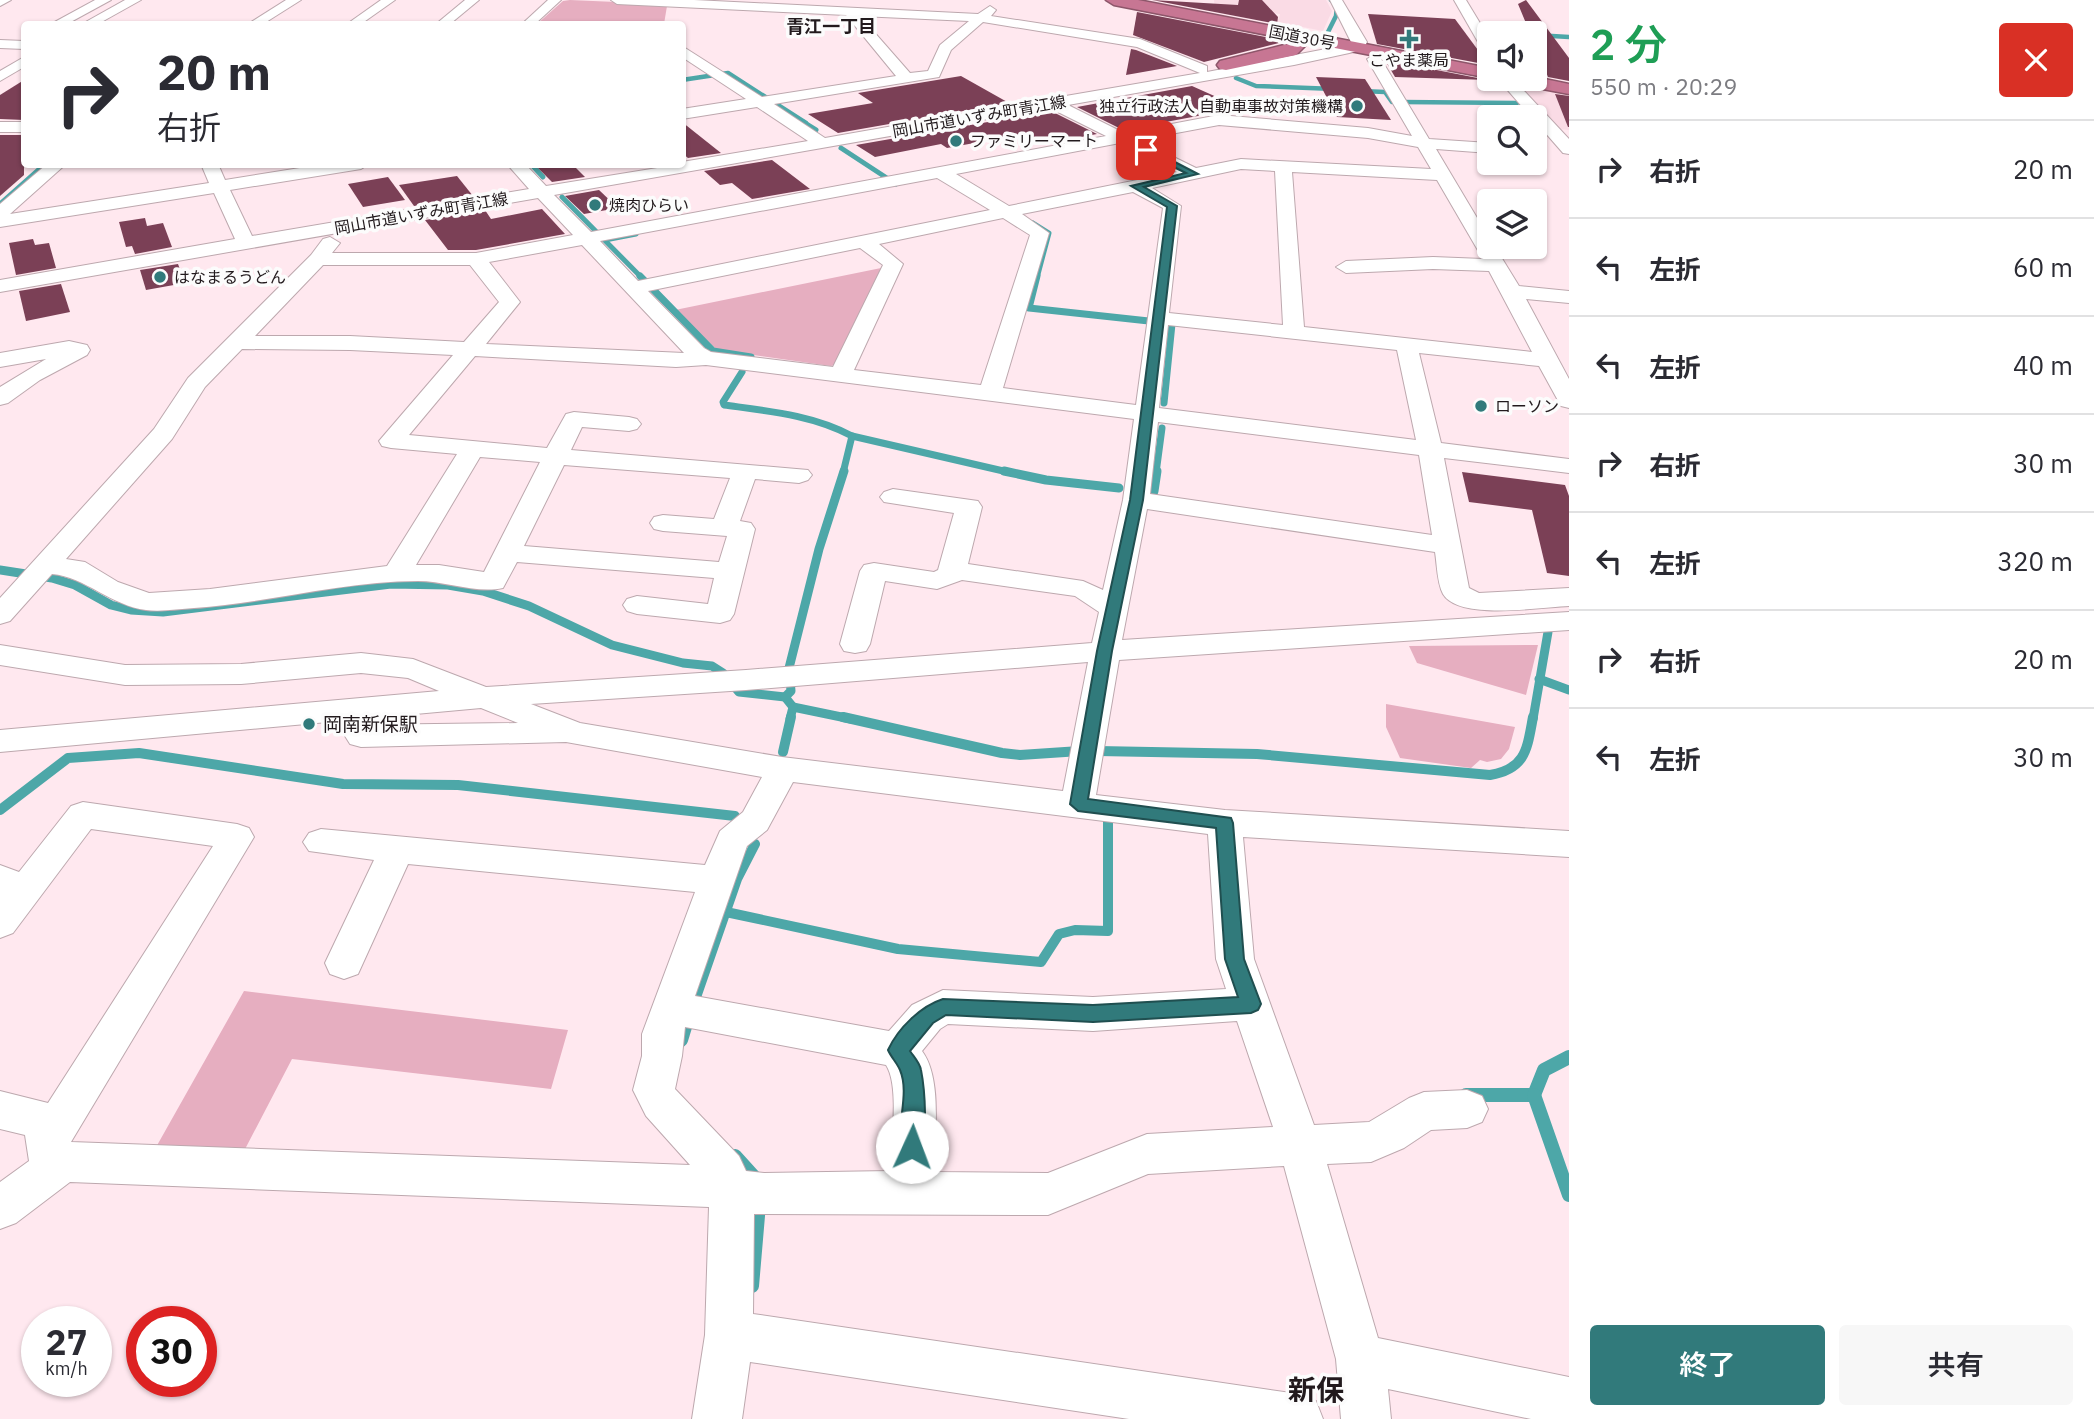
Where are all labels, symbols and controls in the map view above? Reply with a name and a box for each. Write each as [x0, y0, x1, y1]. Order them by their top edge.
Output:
district label: 青江一丁目 [786, 15, 876, 38]
text: 2 分 [1590, 17, 1667, 72]
street label: 国道30号 [1267, 21, 1337, 53]
map controls [1477, 21, 1547, 259]
button: sound [1477, 21, 1547, 91]
button: close [1999, 23, 2073, 97]
marker: こやま薬局 [1401, 31, 1417, 47]
text: 20 m [157, 40, 271, 103]
icon: right [42, 49, 133, 140]
place label: こやま薬局 [1369, 50, 1449, 70]
text: 550 m · 20:29 [1590, 71, 1737, 101]
street label: 岡山市道いずみ町青江線 [891, 91, 1067, 141]
place label: 独立行政法人 自動車事故対策機構 [1099, 96, 1343, 116]
marker: 独立行政法人 自動車事故対策機構 [1349, 98, 1365, 114]
button: search [1477, 105, 1547, 175]
text: 右折 [157, 106, 221, 148]
pin [1116, 120, 1176, 180]
place label: ファミリーマート [970, 131, 1098, 151]
icon: arrive [1127, 131, 1165, 169]
marker: ファミリーマート [948, 133, 964, 149]
icon: right [1590, 150, 1628, 188]
text: 20 m [2013, 152, 2073, 186]
text: 右折 [1649, 154, 1701, 188]
street label: 岡山市道いずみ町青江線 [333, 188, 509, 238]
button: layers [1477, 189, 1547, 259]
place label: 焼肉ひらい [609, 195, 689, 215]
marker: 焼肉ひらい [587, 197, 603, 213]
icon: left [1590, 248, 1628, 286]
text: 60 m [2013, 250, 2073, 284]
text: 左折 [1649, 252, 1701, 286]
place label: はなまるうどん [174, 267, 286, 287]
marker: はなまるうどん [152, 269, 168, 285]
icon: left [1590, 346, 1628, 384]
text: 40 m [2013, 348, 2073, 382]
text: 左折 [1649, 350, 1701, 384]
place label: ローソン [1495, 396, 1559, 416]
marker: ローソン [1473, 398, 1489, 414]
icon: right [1590, 444, 1628, 482]
text: 30 m [2013, 446, 2073, 480]
text: 右折 [1649, 448, 1701, 482]
icon: left [1590, 542, 1628, 580]
text: 320 m [1997, 544, 2073, 578]
text: 左折 [1649, 546, 1701, 580]
icon: right [1590, 640, 1628, 678]
text: 20 m [2013, 642, 2073, 676]
text: 右折 [1649, 644, 1701, 678]
place label: 岡南新保駅 [323, 712, 418, 736]
marker: 岡南新保駅 [301, 716, 317, 732]
icon: left [1590, 738, 1628, 776]
text: 30 m [2013, 740, 2073, 774]
text: 左折 [1649, 742, 1701, 776]
position arrow [875, 1110, 949, 1184]
speed limit sign: 30 [126, 1306, 217, 1397]
text: 27 [45, 1319, 88, 1365]
button: 終了 [1590, 1325, 1825, 1405]
button: 共有 [1839, 1325, 2073, 1405]
text: km/h [45, 1357, 88, 1380]
district label: 新保 [1288, 1371, 1345, 1408]

